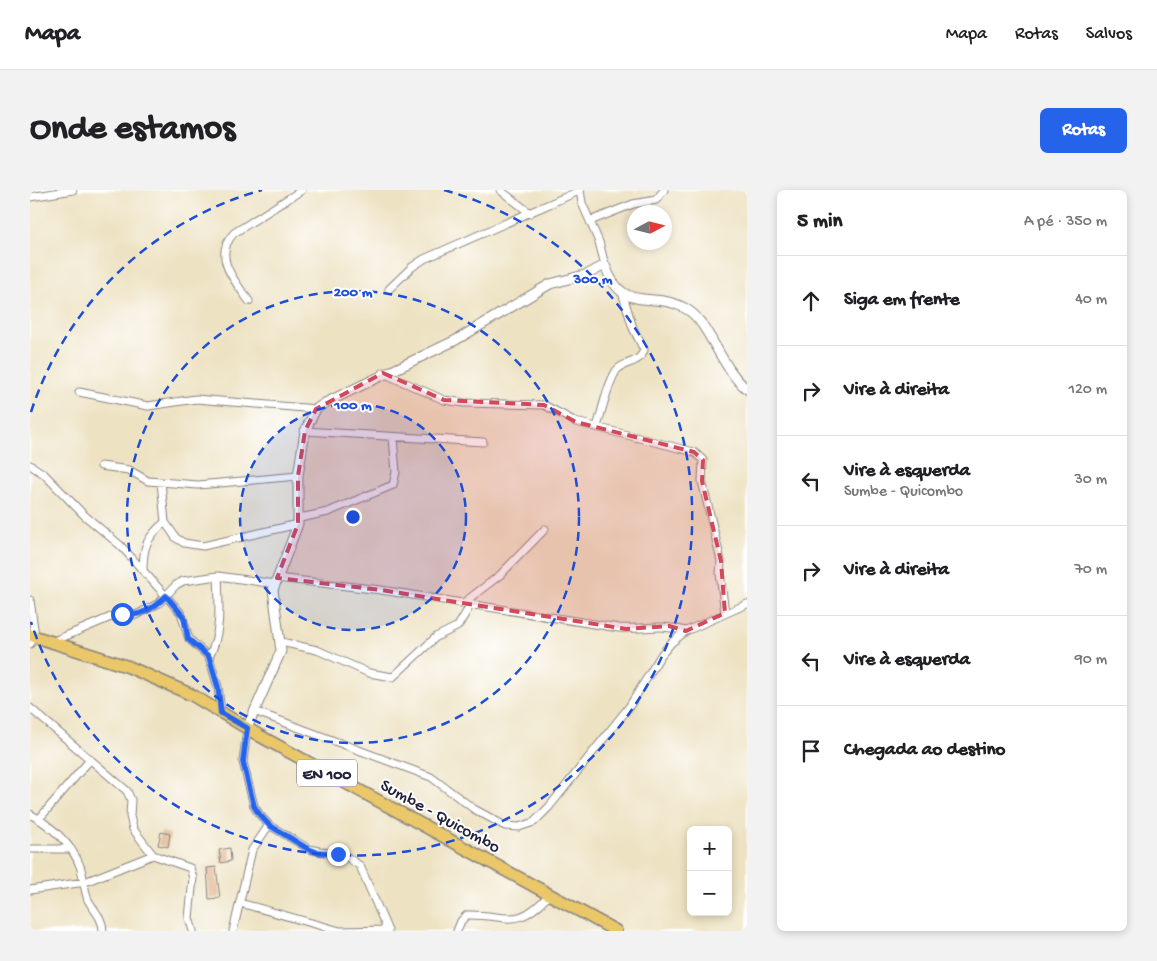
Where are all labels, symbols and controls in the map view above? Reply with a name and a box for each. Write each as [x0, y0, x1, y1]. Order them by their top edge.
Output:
text: Mapa [25, 20, 80, 49]
text: Mapa [946, 24, 987, 45]
text: Rotas [1015, 24, 1058, 45]
text: Salvos [1086, 24, 1132, 45]
button: Rotas [1040, 108, 1127, 153]
text: Onde estamos [30, 110, 235, 151]
north arrow [627, 205, 672, 250]
text: 5 min [797, 210, 842, 235]
text: A pé · 350 m [1024, 213, 1107, 232]
text: 300 m [572, 271, 613, 289]
text: 200 m [334, 284, 373, 302]
icon: ahead [797, 287, 825, 315]
text: Siga em frente [844, 289, 960, 312]
text: 40 m [1075, 291, 1107, 310]
icon: right [797, 377, 825, 405]
text: Vire à direita [844, 379, 949, 402]
text: 120 m [1068, 381, 1107, 400]
text: 100 m [333, 397, 372, 415]
text: Vire à esquerda [844, 460, 970, 483]
icon: left [797, 467, 825, 495]
text: 30 m [1074, 471, 1107, 490]
text: Sumbe - Quicombo [844, 483, 963, 502]
centre of rings [344, 508, 362, 526]
icon: right [797, 557, 825, 585]
text: Vire à direita [844, 559, 949, 582]
text: 70 m [1074, 561, 1107, 580]
route start [111, 603, 134, 626]
icon: left [797, 647, 825, 675]
text: Vire à esquerda [844, 649, 970, 672]
text: 90 m [1075, 651, 1107, 670]
icon: arrive [797, 737, 825, 765]
text: Chegada ao destino [844, 739, 1005, 762]
road number: EN 100 [297, 760, 357, 786]
street label: Sumbe - Quicombo [376, 776, 504, 859]
map controls [687, 826, 732, 916]
button: + [687, 826, 732, 871]
route end [327, 843, 350, 866]
button: − [687, 871, 732, 916]

